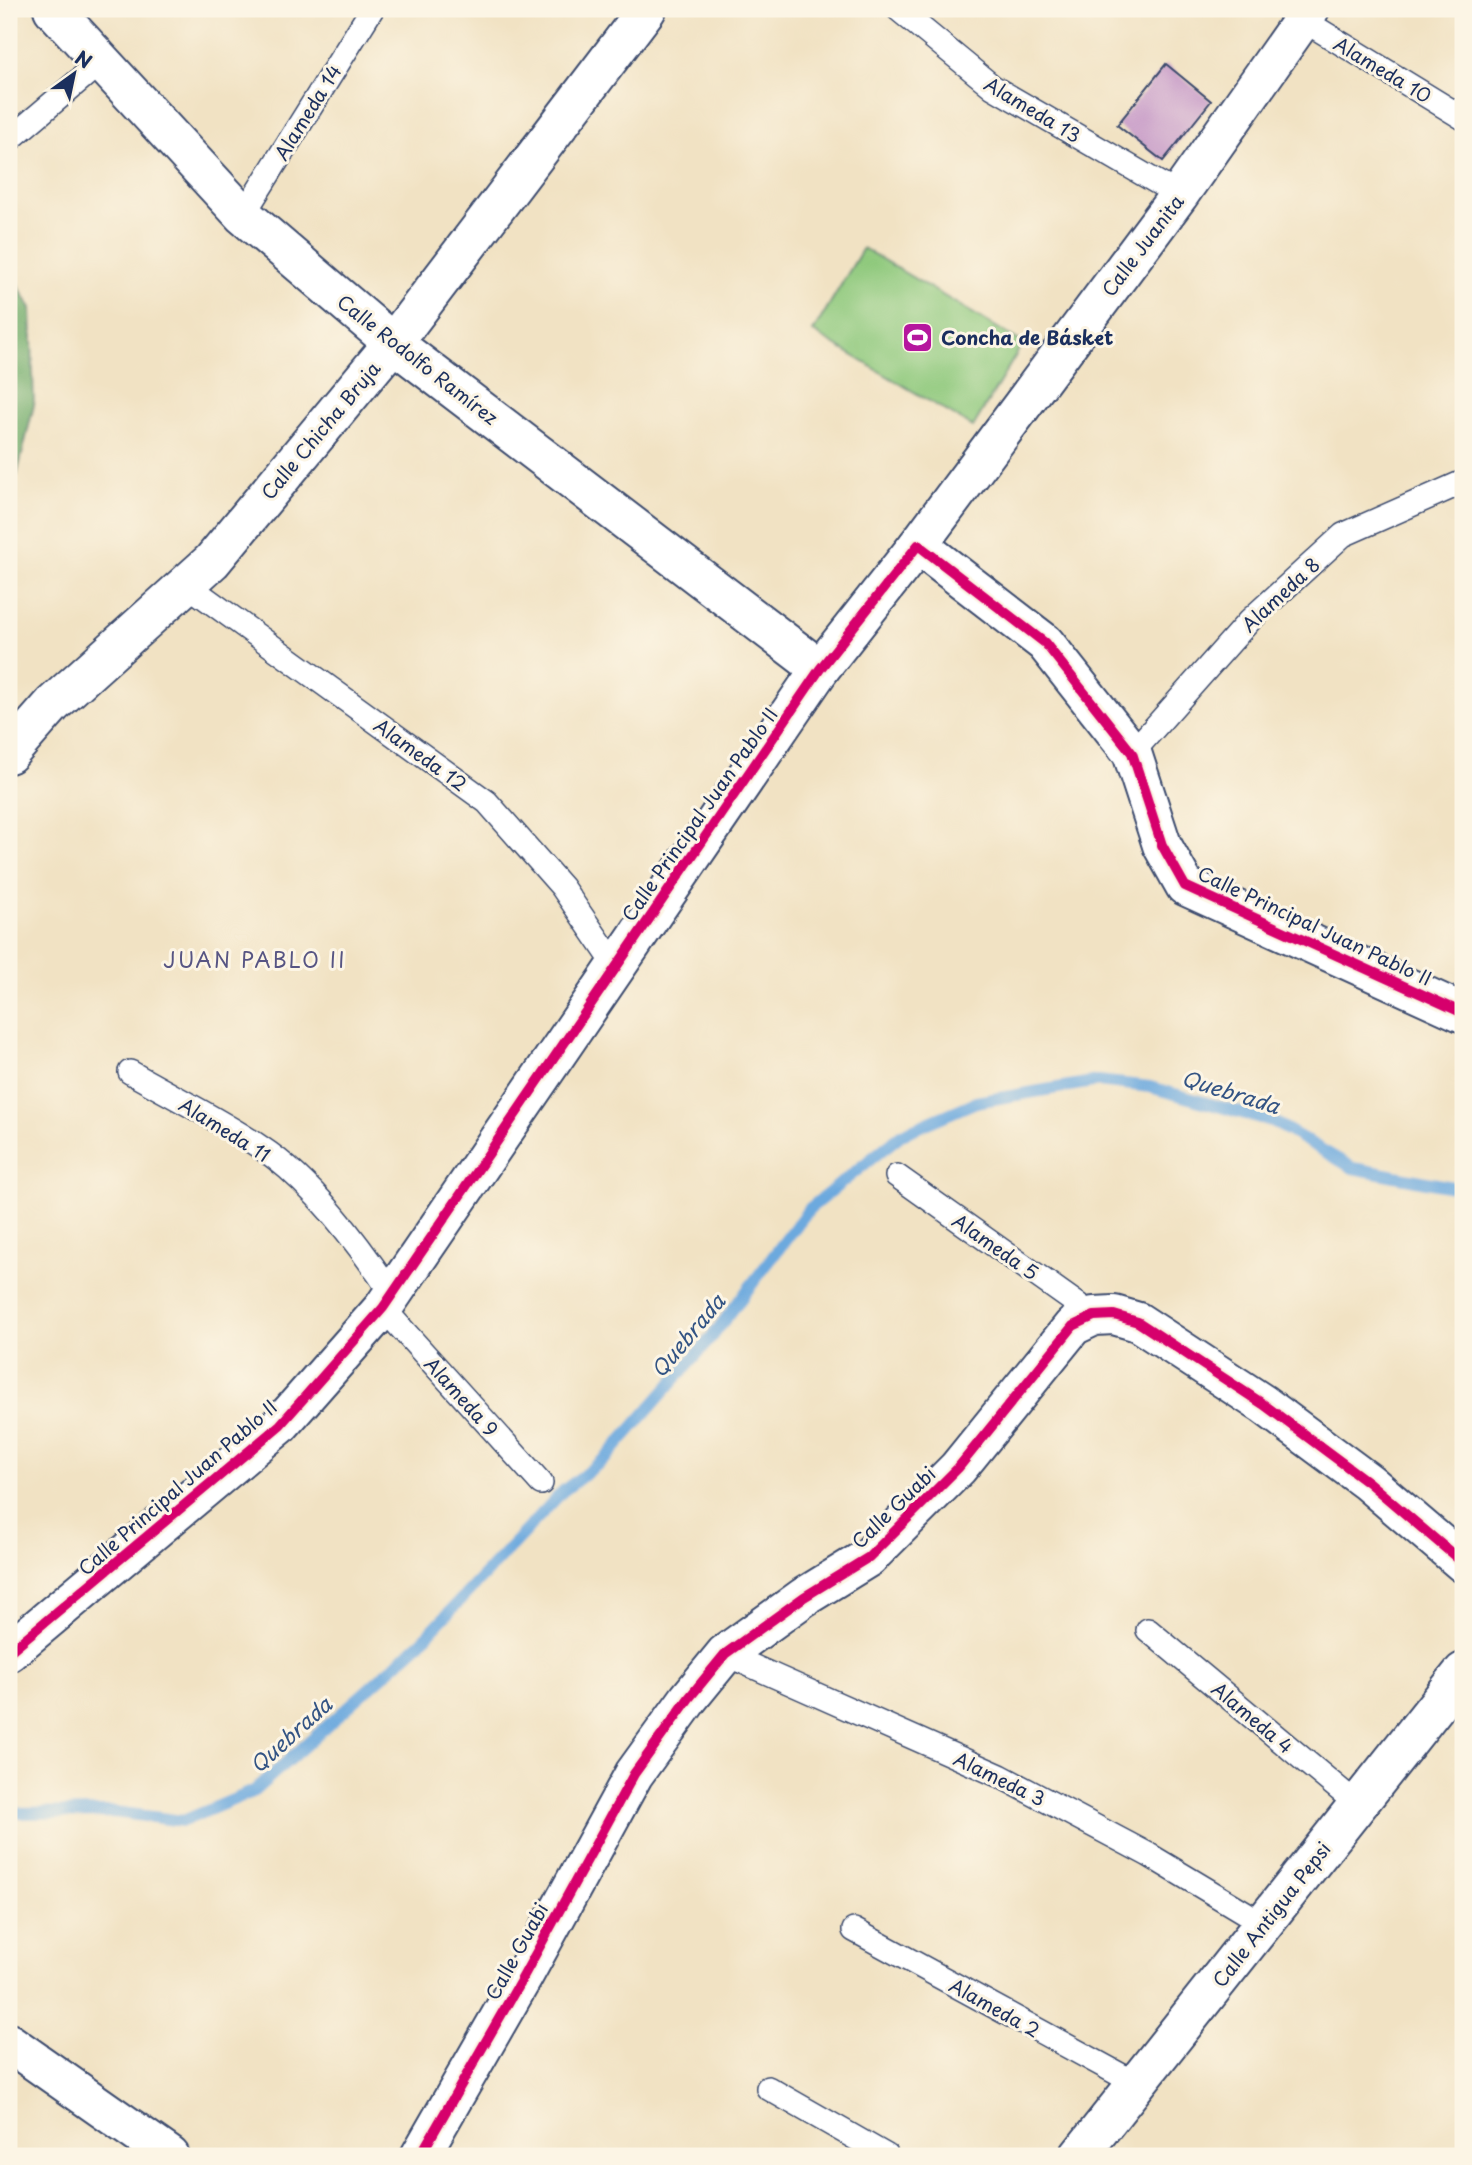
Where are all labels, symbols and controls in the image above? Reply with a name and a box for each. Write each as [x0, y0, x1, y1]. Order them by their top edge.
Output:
street label: Alameda 10 [1329, 29, 1437, 109]
north arrow [38, 38, 108, 108]
text: N [70, 43, 98, 75]
street label: Alameda 14 [266, 59, 348, 165]
street label: Alameda 13 [979, 69, 1087, 149]
street label: Calle Juanita [1094, 188, 1190, 302]
street label: Calle Rodolfo Ramírez [332, 287, 504, 431]
sports icon: Concha de Básket [901, 320, 935, 354]
place label: Concha de Básket [941, 323, 1113, 351]
street label: Calle Chicha Bruja [254, 355, 386, 505]
street label: Alameda 8 [1234, 550, 1326, 638]
street label: Calle Principal Juan Pablo II [614, 701, 784, 927]
street label: Alameda 12 [369, 711, 473, 797]
street label: Calle Principal Juan Pablo II [1193, 858, 1437, 992]
district label: JUAN PABLO II [163, 943, 347, 975]
water label: Quebrada [1178, 1061, 1285, 1121]
street label: Alameda 11 [174, 1090, 276, 1168]
street label: Alameda 5 [947, 1206, 1045, 1286]
water label: Quebrada [642, 1285, 732, 1384]
street label: Alameda 9 [419, 1350, 505, 1442]
street label: Calle Principal Juan Pablo II [72, 1393, 282, 1581]
street label: Calle Guabi [845, 1460, 941, 1554]
street label: Alameda 4 [1206, 1675, 1300, 1759]
water label: Quebrada [242, 1688, 339, 1780]
street label: Alameda 3 [949, 1744, 1051, 1812]
street label: Calle Antigua Pepsi [1205, 1835, 1337, 1993]
street label: Calle Guabi [478, 1897, 554, 2005]
street label: Alameda 2 [944, 1971, 1046, 2043]

